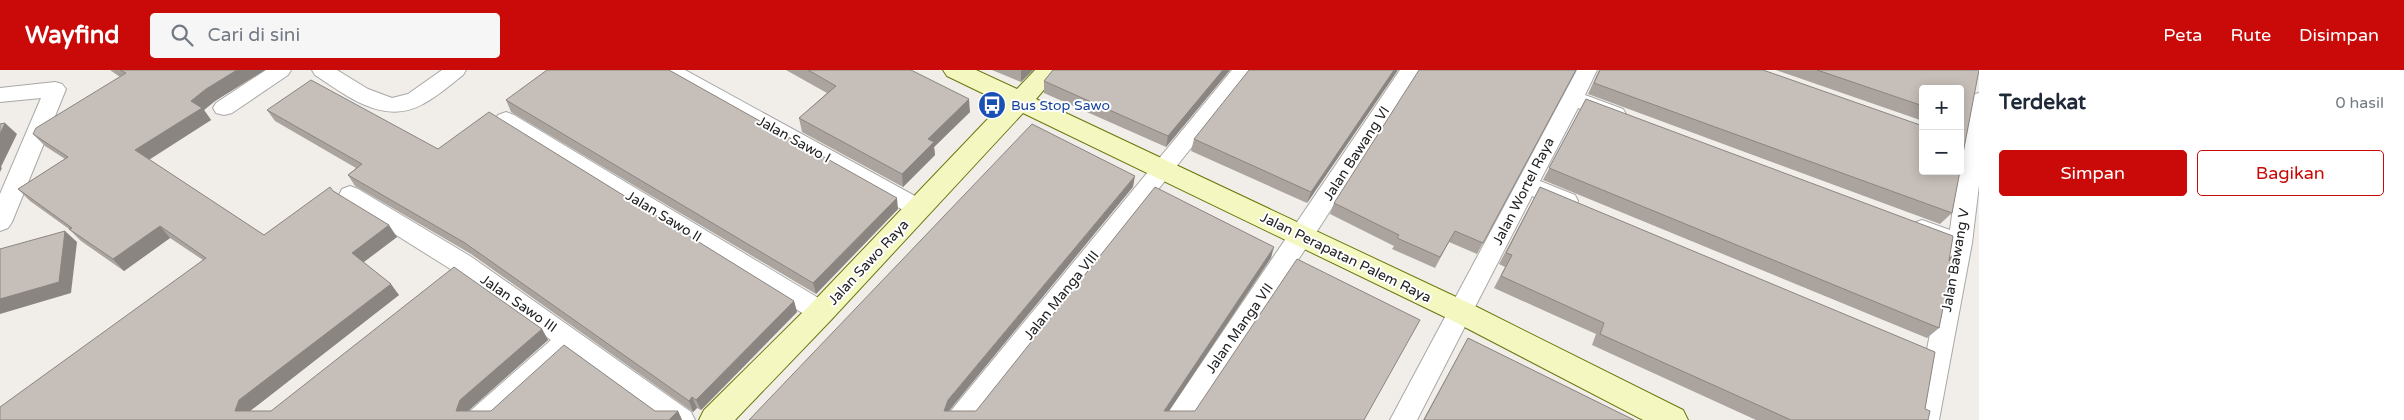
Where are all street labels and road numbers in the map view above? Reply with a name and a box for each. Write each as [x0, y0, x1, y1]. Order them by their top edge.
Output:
street label: Jalan Bawang VI [1320, 103, 1393, 204]
street label: Jalan Sawo I [754, 112, 833, 167]
street label: Jalan Wortel Raya [1489, 135, 1558, 248]
street label: Jalan Sawo II [623, 187, 705, 246]
street label: Jalan Bawang V [1938, 207, 1973, 313]
street label: Jalan Perapatan Palem Raya [1258, 209, 1434, 306]
street label: Jalan Sawo Raya [824, 216, 912, 309]
street label: Jalan Manga VIII [1020, 247, 1103, 343]
street label: Jalan Sawo III [477, 271, 560, 336]
street label: Jalan Manga VII [1202, 280, 1277, 377]

